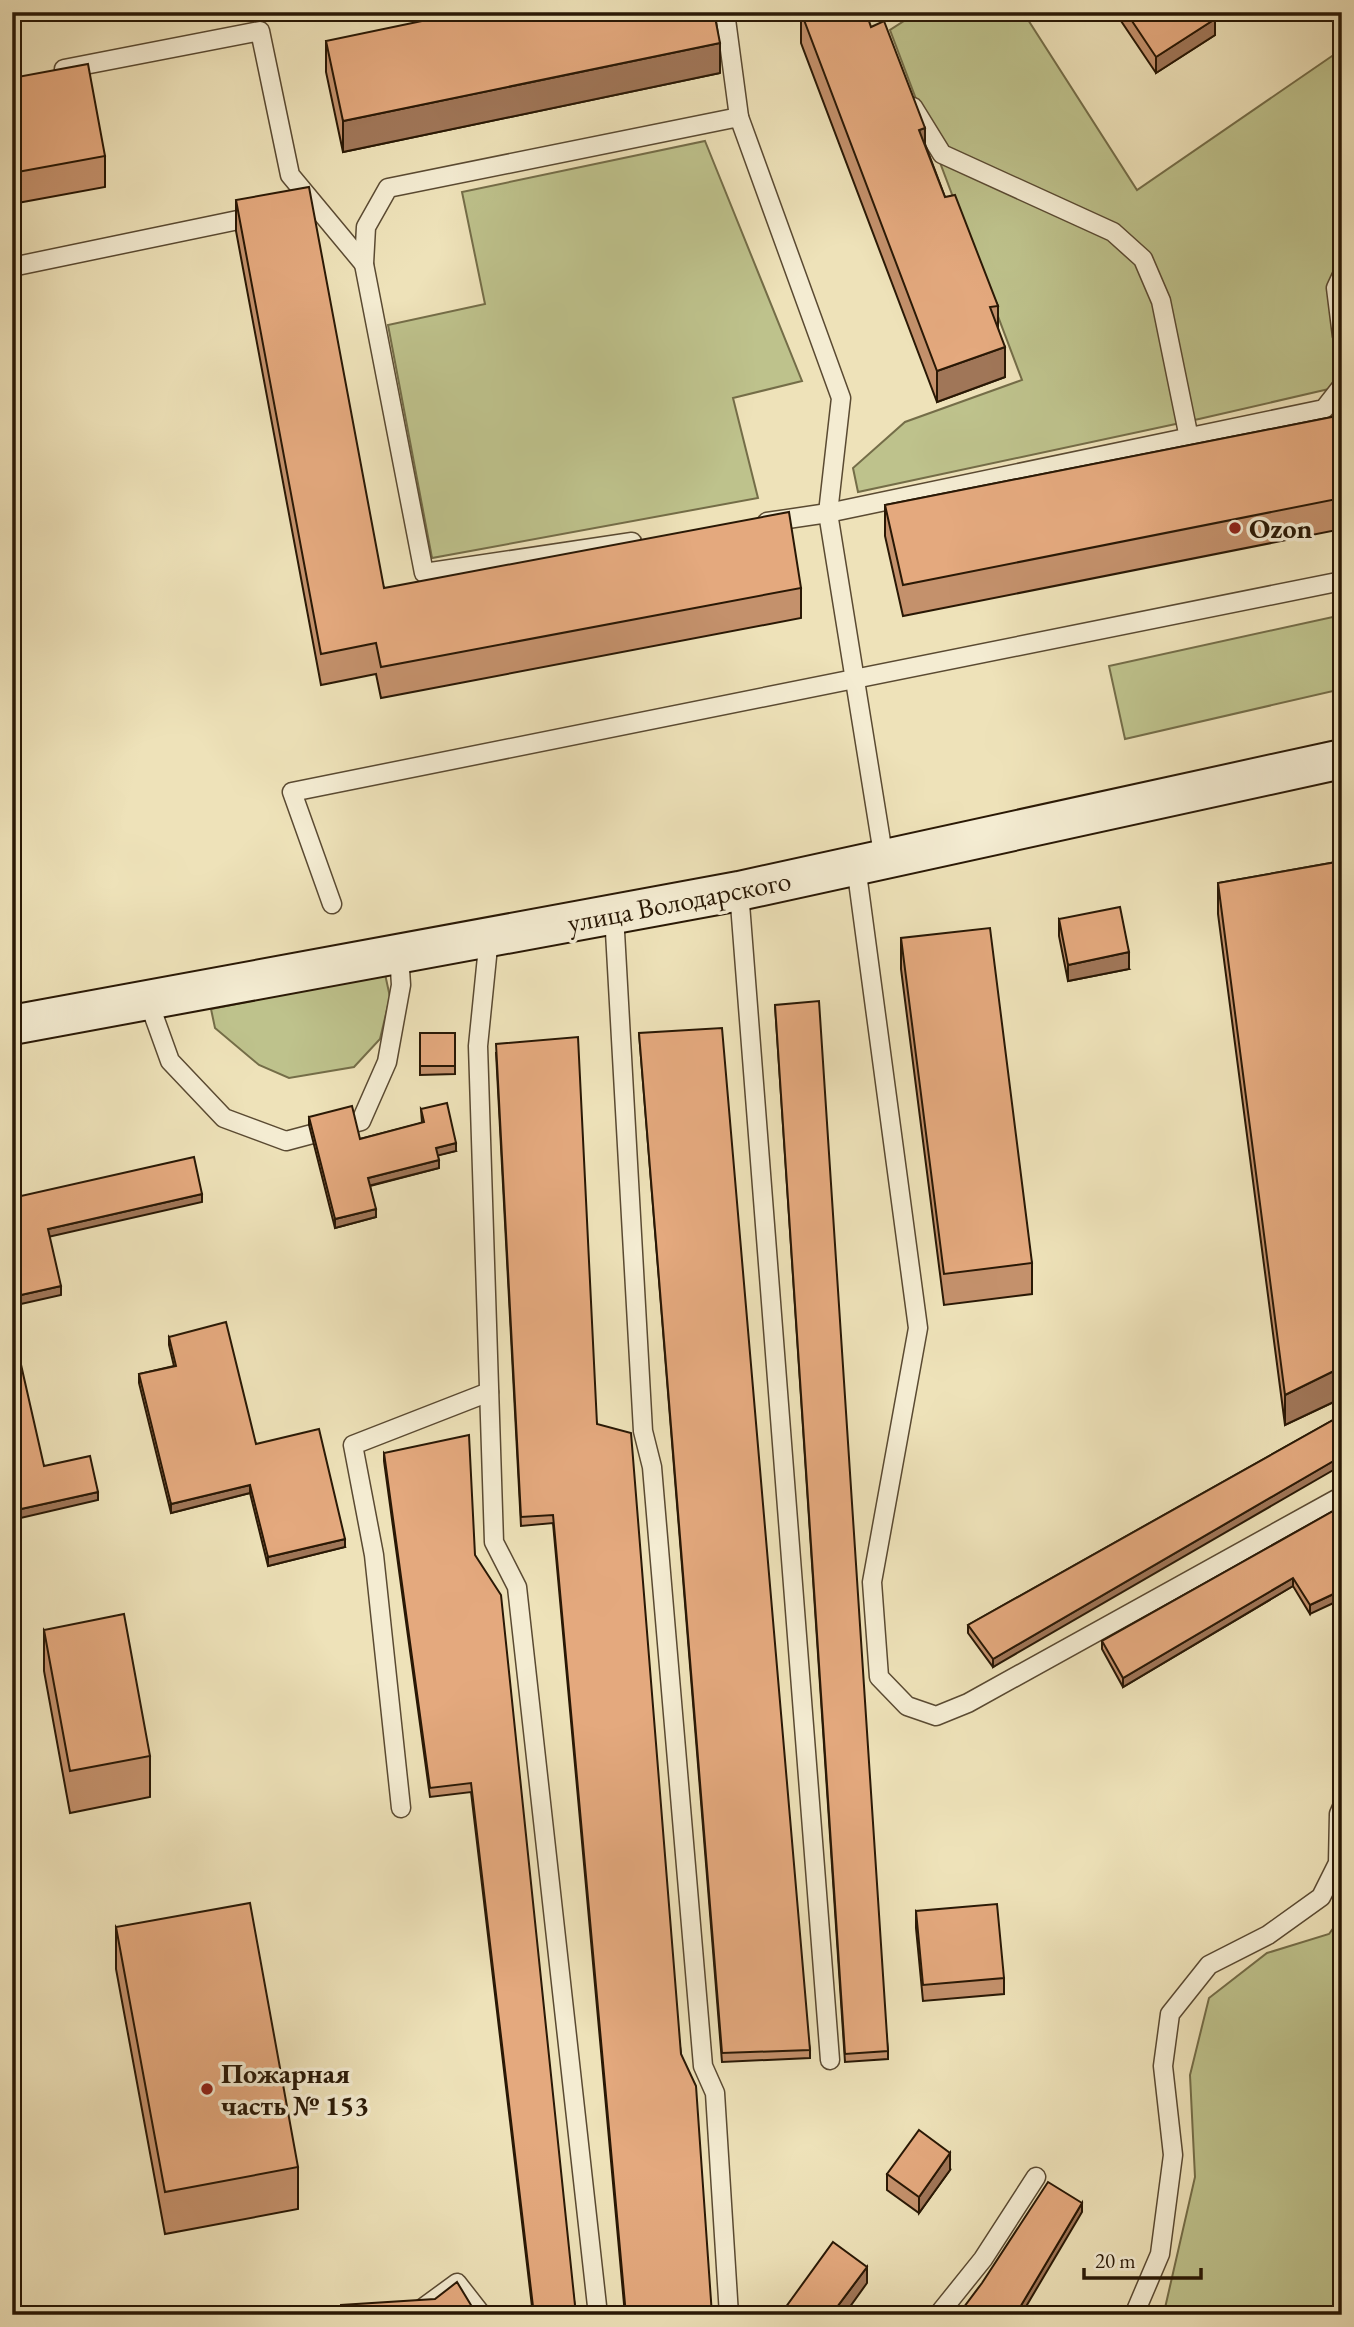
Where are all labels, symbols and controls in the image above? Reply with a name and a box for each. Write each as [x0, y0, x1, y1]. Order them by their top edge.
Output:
place label: Ozon [1249, 510, 1313, 546]
marker: Ozon [1227, 520, 1243, 536]
street label: улица Володарского [564, 862, 794, 940]
place label: Пожарная часть № 153 [221, 2055, 369, 2123]
marker: Пожарная часть № 153 [199, 2081, 215, 2097]
scale bar [1084, 2236, 1202, 2280]
text: 20 m [1095, 2247, 1136, 2274]

